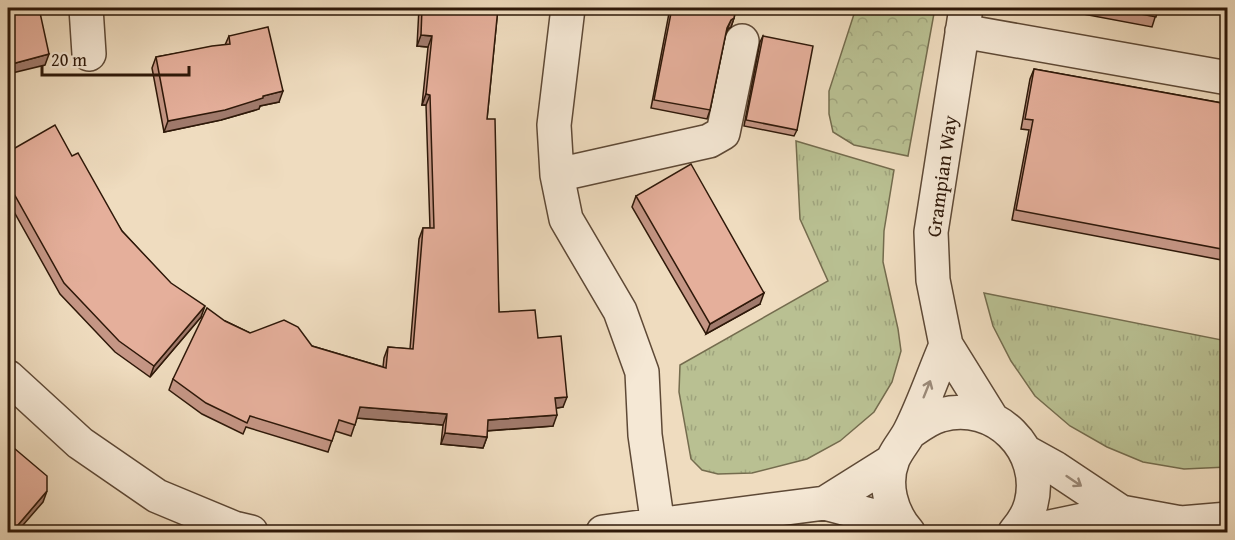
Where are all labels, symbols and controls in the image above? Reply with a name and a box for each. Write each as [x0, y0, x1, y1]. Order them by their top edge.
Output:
scale bar [42, 39, 189, 77]
text: 20 m [51, 46, 87, 73]
street label: Grampian Way [918, 113, 964, 239]
one-way arrow [922, 380, 933, 399]
one-way arrow [1066, 474, 1083, 487]

